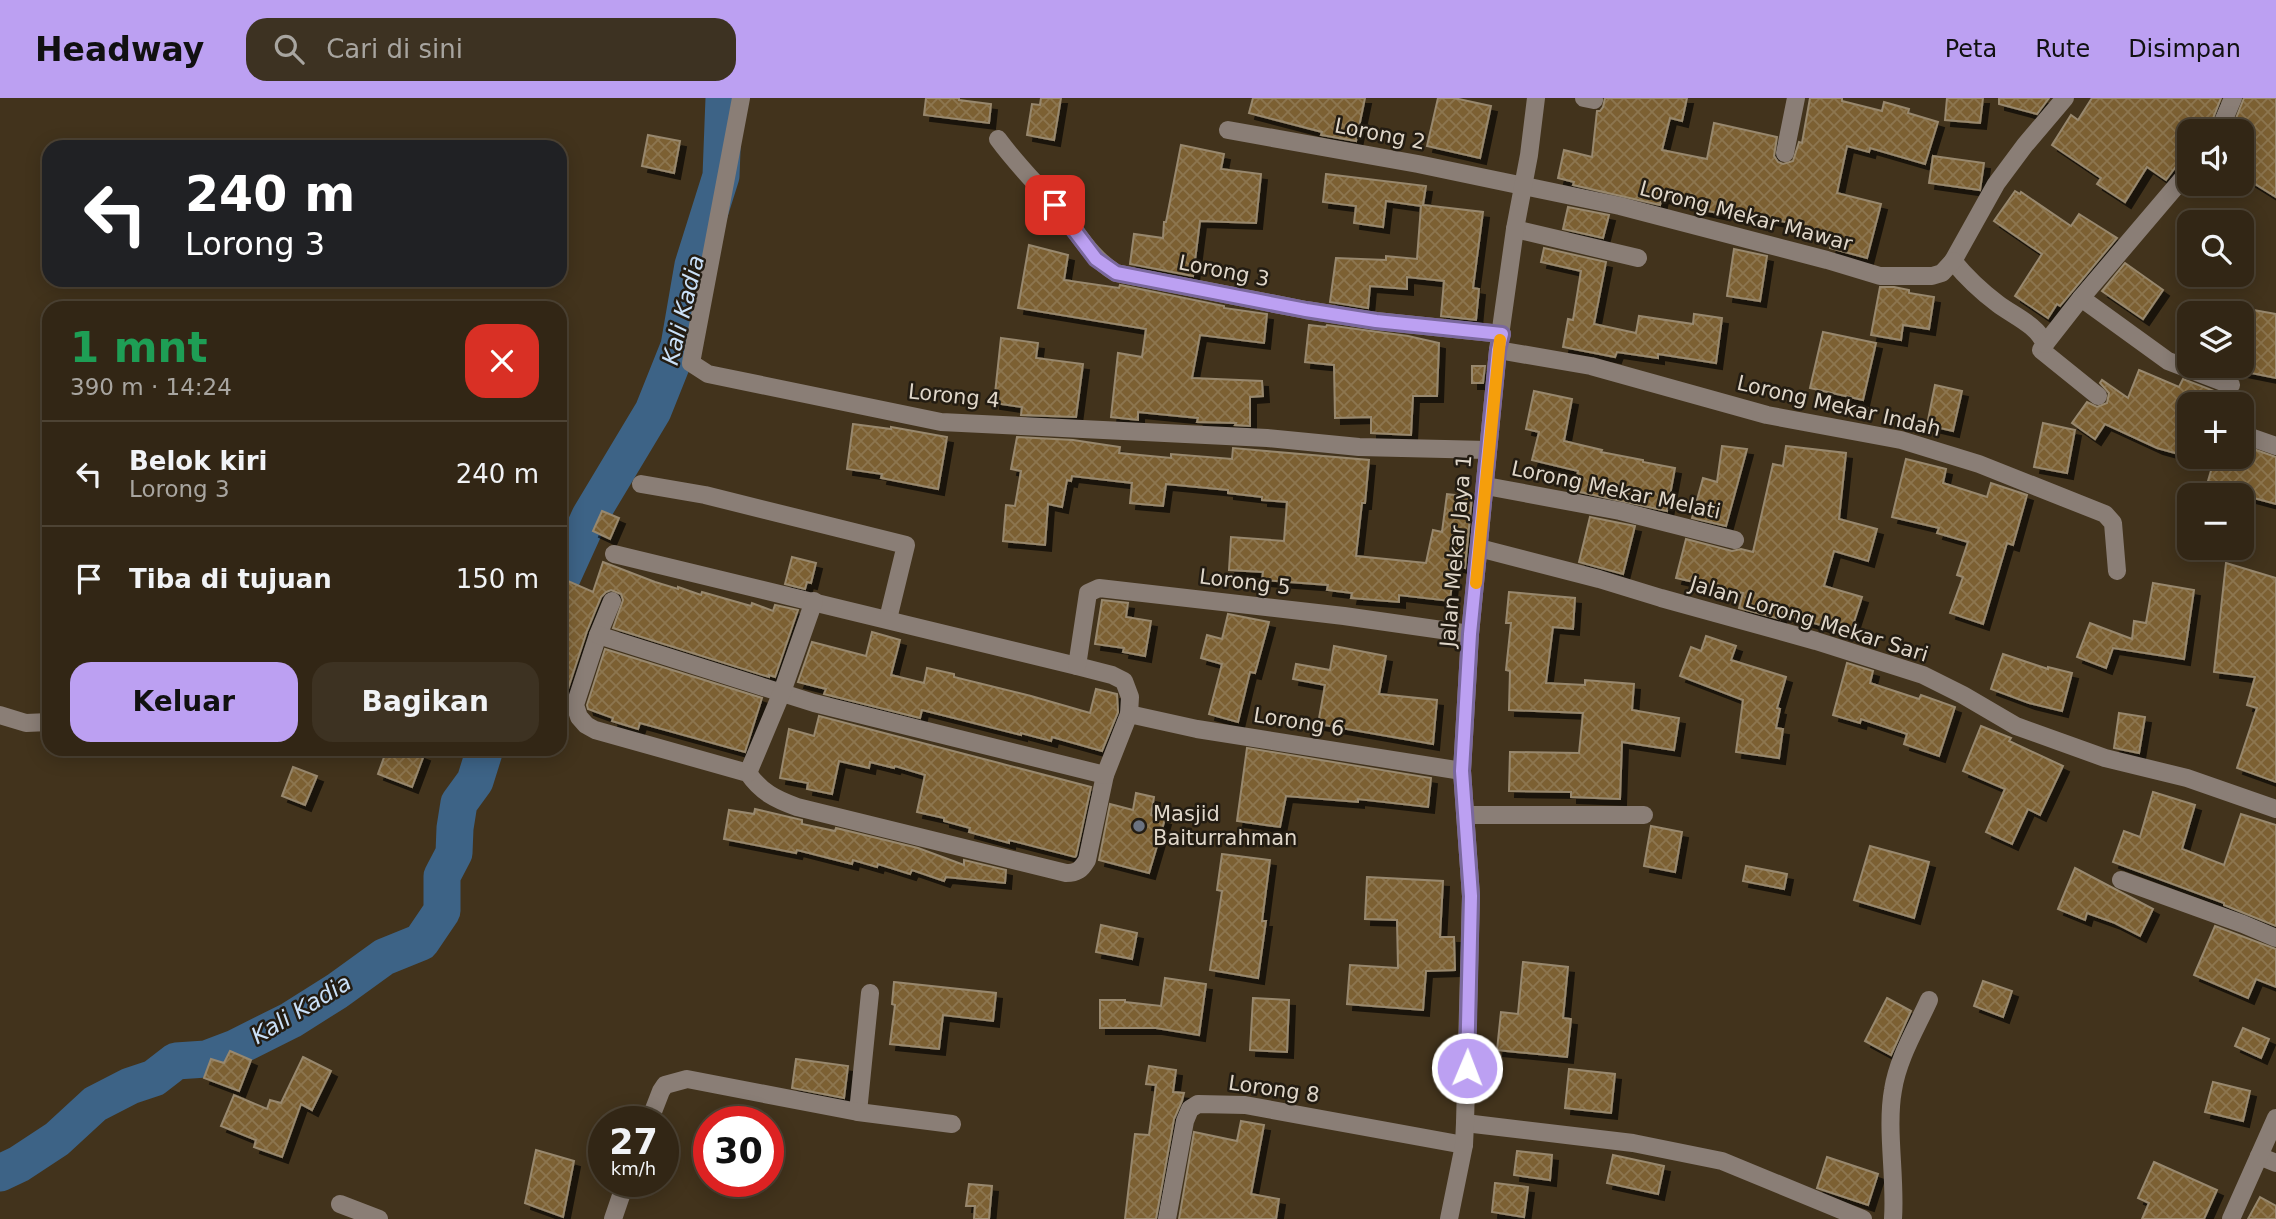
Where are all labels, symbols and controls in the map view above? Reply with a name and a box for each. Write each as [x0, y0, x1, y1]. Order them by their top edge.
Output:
search box [246, 18, 736, 81]
text: Headway [35, 30, 204, 69]
icon: search [270, 30, 308, 68]
text: Cari di sini [326, 34, 463, 64]
text: Peta [1945, 35, 1997, 63]
text: Rute [2035, 35, 2090, 63]
text: Disimpan [2128, 35, 2241, 63]
street label: Lorong 2 [1333, 113, 1427, 155]
map controls [2177, 119, 2254, 560]
button: sound [2177, 119, 2254, 196]
text: 240 m [185, 166, 355, 223]
icon: left [70, 168, 161, 259]
pin [1025, 175, 1085, 235]
street label: Lorong Mekar Mawar [1637, 176, 1855, 256]
icon: arrive [1036, 186, 1074, 224]
button: search [2177, 210, 2254, 287]
text: Lorong 3 [185, 225, 325, 263]
street label: Lorong 3 [1177, 250, 1271, 292]
water label: Kali Kadia [657, 253, 709, 367]
button: layers [2177, 301, 2254, 378]
text: 1 mnt [70, 323, 208, 372]
button: close [465, 324, 539, 398]
street label: Lorong Mekar Indah [1735, 371, 1943, 441]
text: 390 m · 14:24 [70, 374, 232, 400]
street label: Lorong 4 [907, 379, 1001, 413]
button: + [2177, 392, 2254, 469]
text: Belok kiri [129, 446, 268, 476]
street label: Jalan Mekar Jaya 1 [1435, 454, 1476, 650]
icon: left [70, 455, 108, 493]
street label: Lorong Mekar Melati [1509, 456, 1723, 524]
text: 240 m [456, 459, 539, 489]
text: Lorong 3 [129, 476, 230, 502]
button: − [2177, 483, 2254, 560]
icon: arrive [70, 560, 108, 598]
text: Tiba di tujuan [129, 564, 332, 594]
text: 150 m [456, 564, 539, 594]
street label: Lorong 5 [1198, 564, 1292, 600]
street label: Jalan Lorong Mekar Sari [1685, 571, 1931, 667]
button: Keluar [70, 662, 298, 742]
button: Bagikan [312, 662, 539, 742]
street label: Lorong 6 [1252, 703, 1346, 741]
place label: Masjid Baiturrahman [1153, 802, 1297, 850]
marker: Masjid Baiturrahman [1131, 818, 1147, 834]
water label: Kali Kadia [246, 969, 356, 1049]
position arrow [1430, 1031, 1504, 1105]
street label: Lorong 8 [1227, 1071, 1321, 1107]
speed limit sign: 30 [693, 1106, 784, 1197]
text: 27 [609, 1122, 658, 1162]
text: km/h [611, 1158, 656, 1179]

